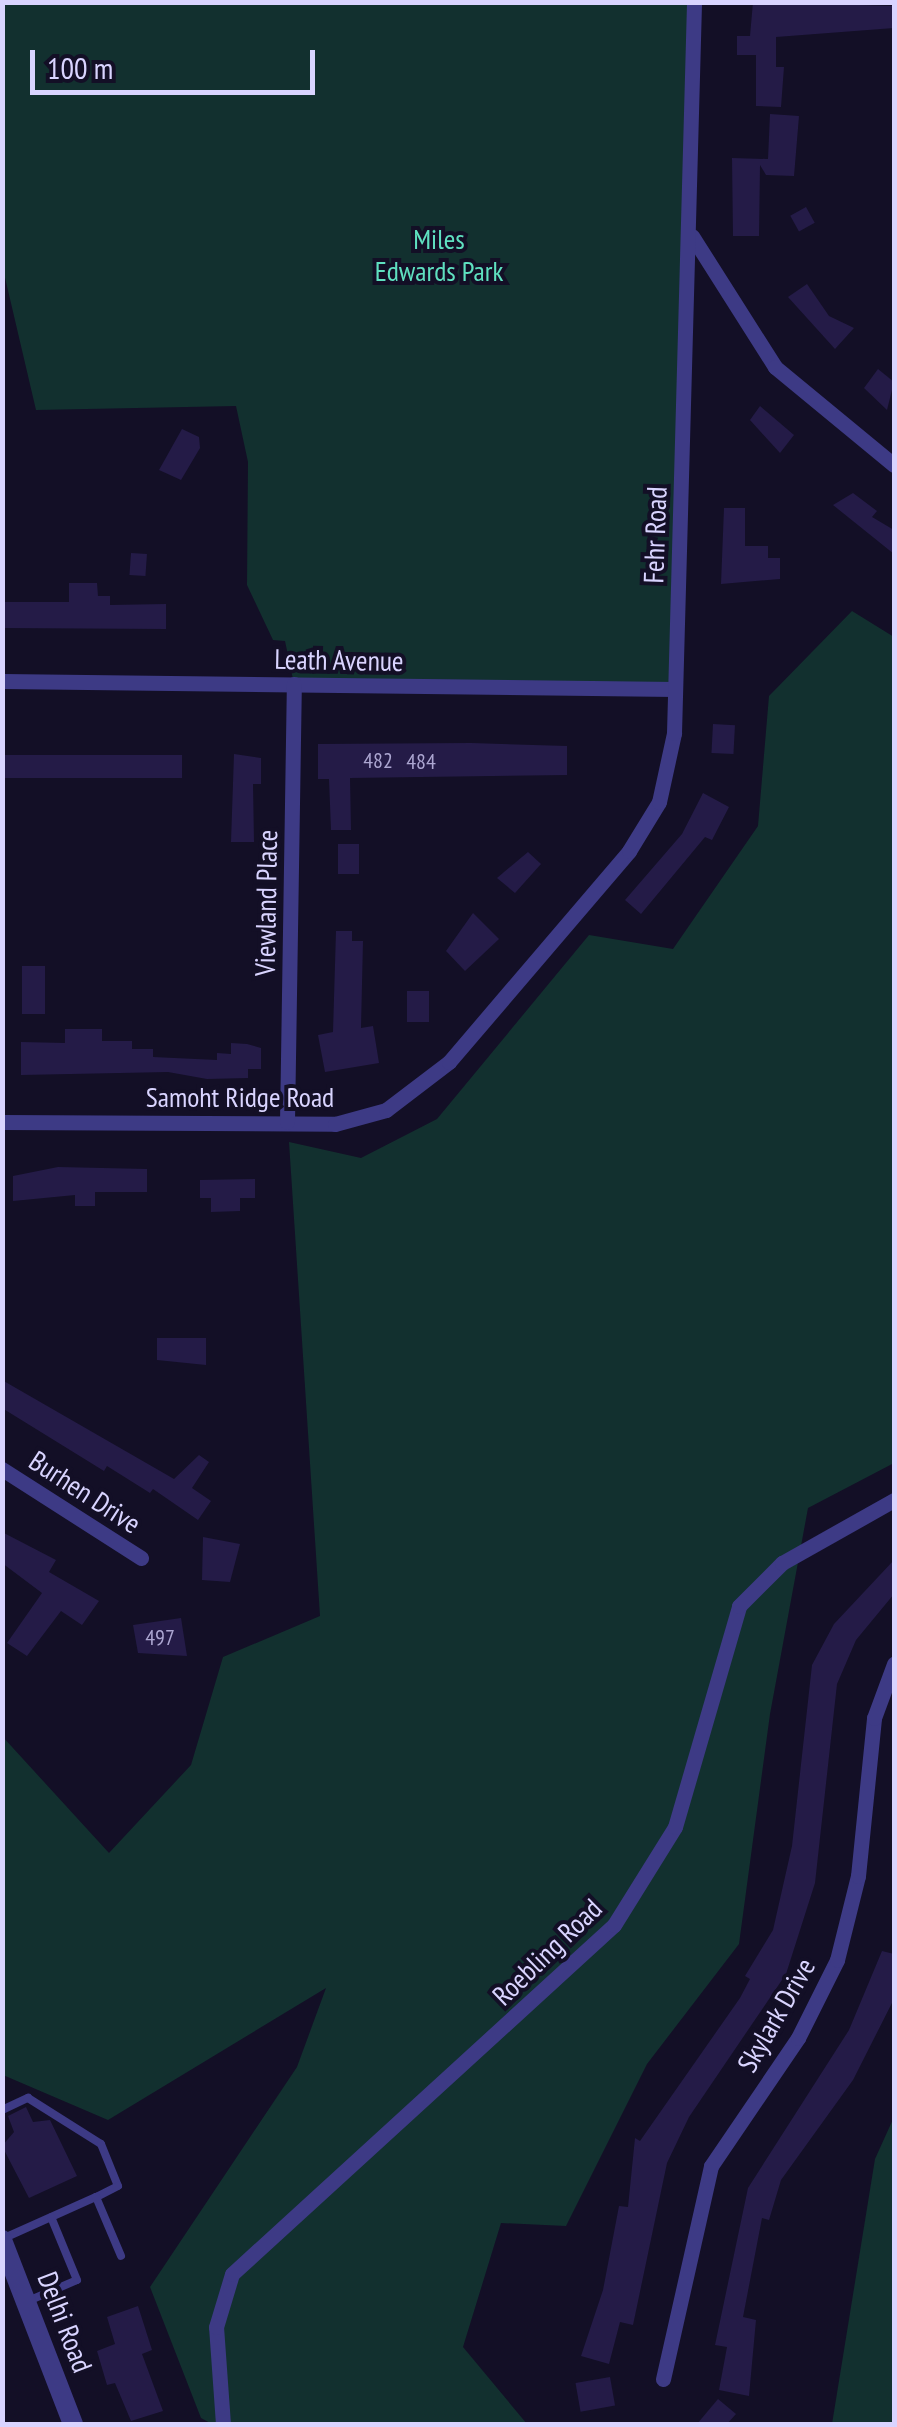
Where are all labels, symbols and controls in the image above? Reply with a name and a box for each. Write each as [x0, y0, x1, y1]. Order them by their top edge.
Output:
scale bar [35, 30, 320, 92]
text: 100 m [47, 48, 113, 87]
park label: Miles Edwards Park [375, 222, 503, 288]
street label: Fehr Road [637, 486, 673, 584]
street label: Leath Avenue [274, 642, 404, 678]
house number: 482 [363, 748, 393, 774]
house number: 484 [406, 749, 436, 775]
street label: Viewland Place [248, 830, 284, 976]
street label: Samoht Ridge Road [146, 1080, 334, 1114]
street label: Burhen Drive [23, 1444, 147, 1540]
house number: 497 [145, 1625, 175, 1651]
street label: Roebling Road [485, 1892, 609, 2012]
street label: Skylark Drive [730, 1952, 822, 2078]
street label: Delhi Road [31, 2267, 99, 2377]

